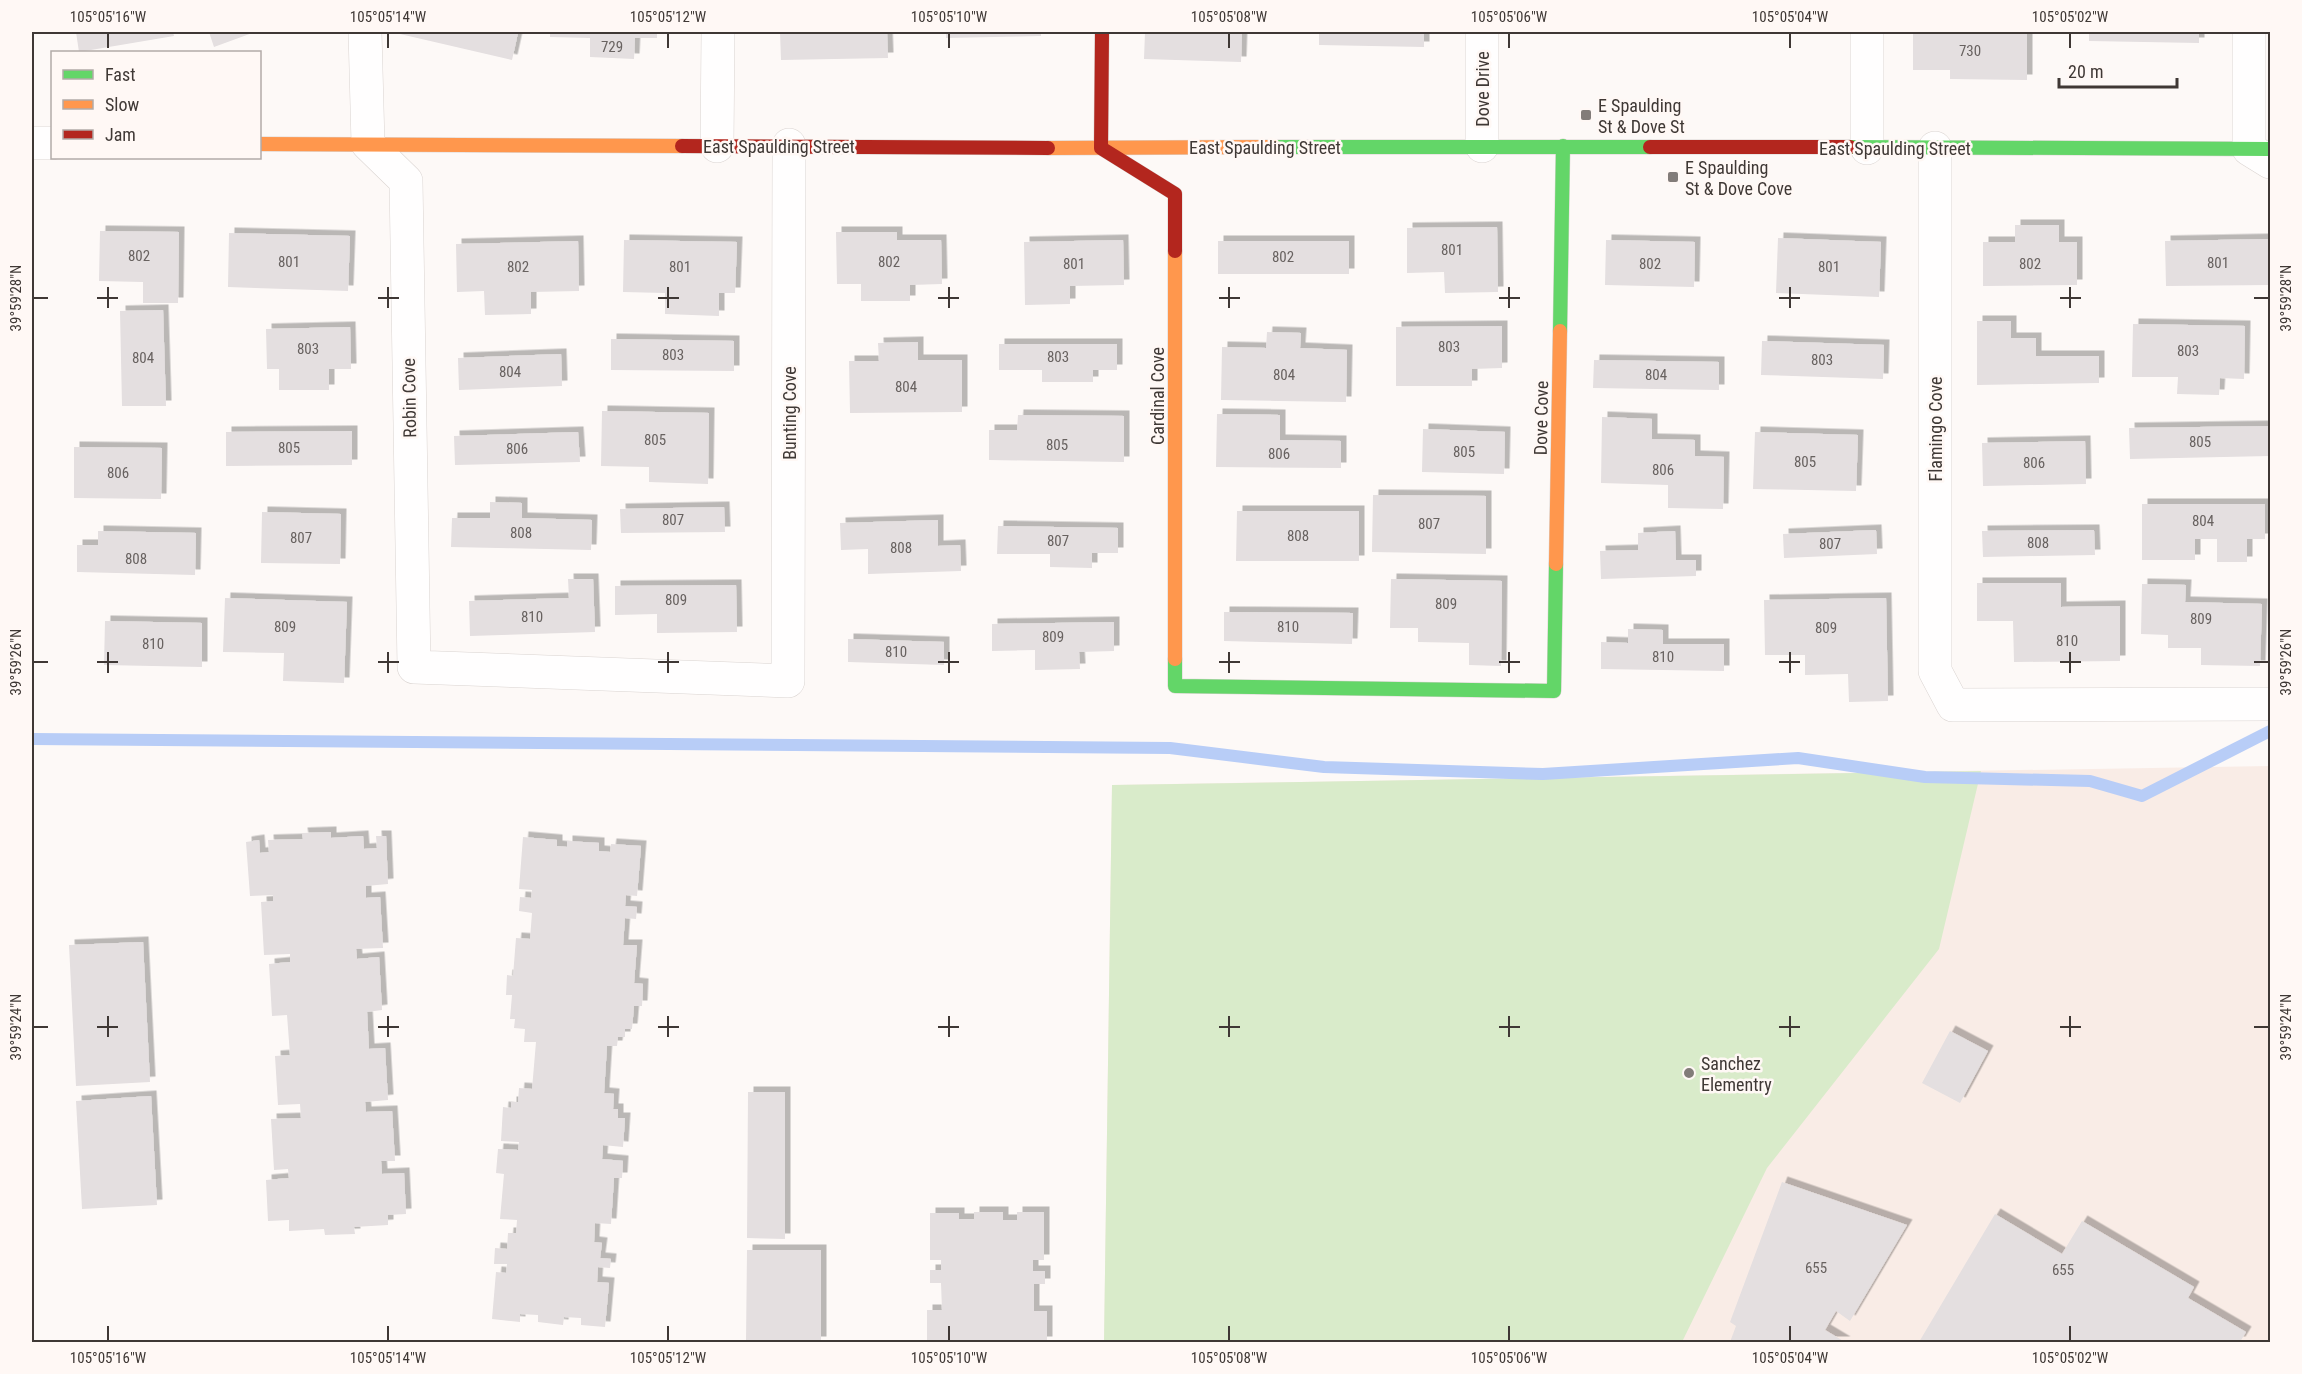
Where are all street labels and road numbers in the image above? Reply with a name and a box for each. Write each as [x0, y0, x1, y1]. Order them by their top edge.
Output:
street label: Dove Drive [1472, 51, 1493, 127]
street label: East Spaulding Street [703, 136, 855, 157]
street label: East Spaulding Street [1189, 137, 1341, 158]
street label: East Spaulding Street [1819, 138, 1971, 159]
street label: Cardinal Cove [1147, 347, 1168, 445]
street label: Robin Cove [398, 358, 420, 438]
street label: Bunting Cove [779, 366, 800, 460]
street label: Flamingo Cove [1925, 377, 1946, 482]
street label: Dove Cove [1530, 381, 1552, 455]

